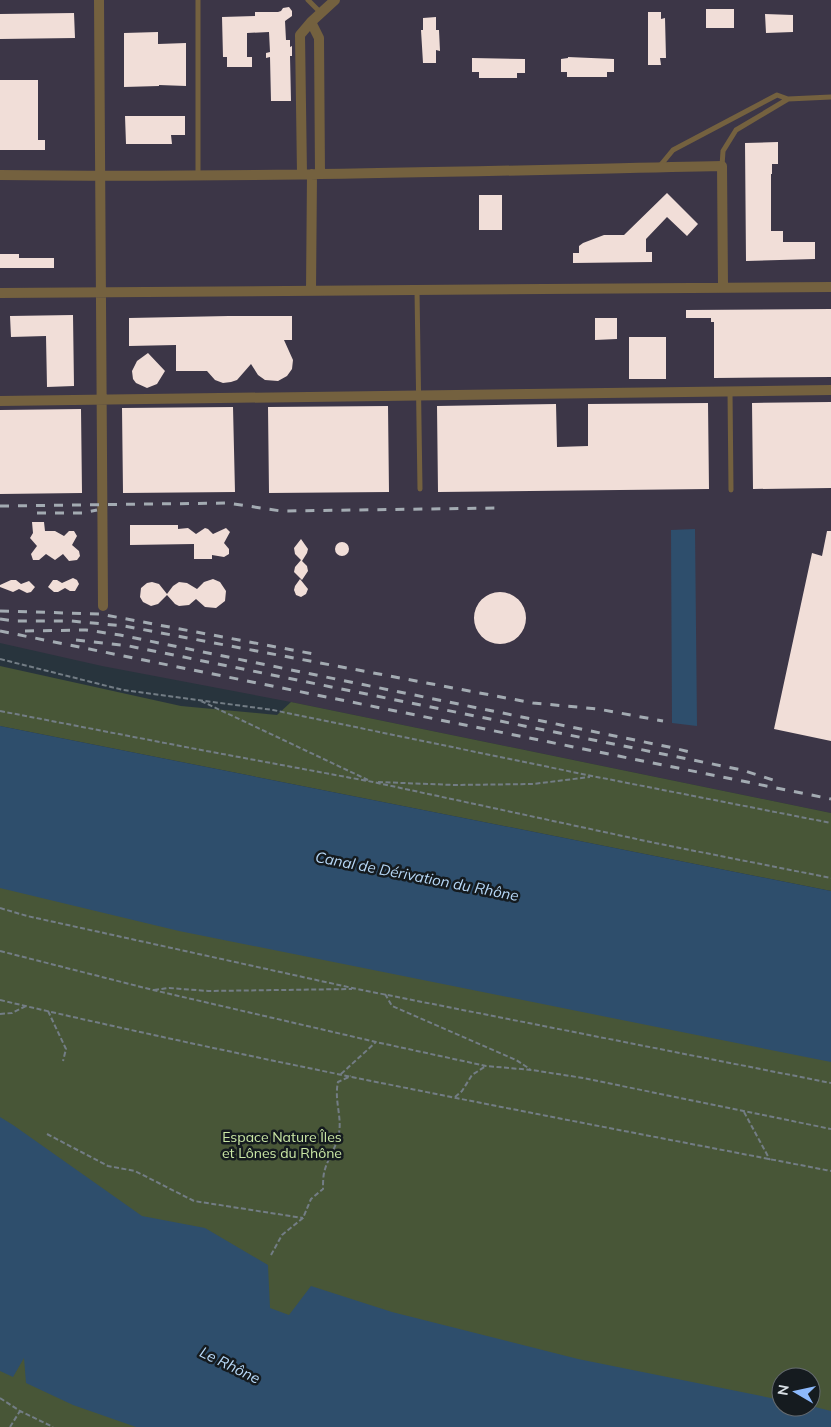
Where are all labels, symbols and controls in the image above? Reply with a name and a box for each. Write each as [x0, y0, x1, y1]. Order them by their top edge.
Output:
water label: Canal de Dérivation du Rhône [314, 847, 520, 905]
park label: Espace Nature Îles et Lônes du Rhône [222, 1128, 342, 1162]
water label: Le Rhône [197, 1342, 263, 1388]
north arrow [771, 1367, 821, 1417]
text: N [773, 1383, 793, 1397]

